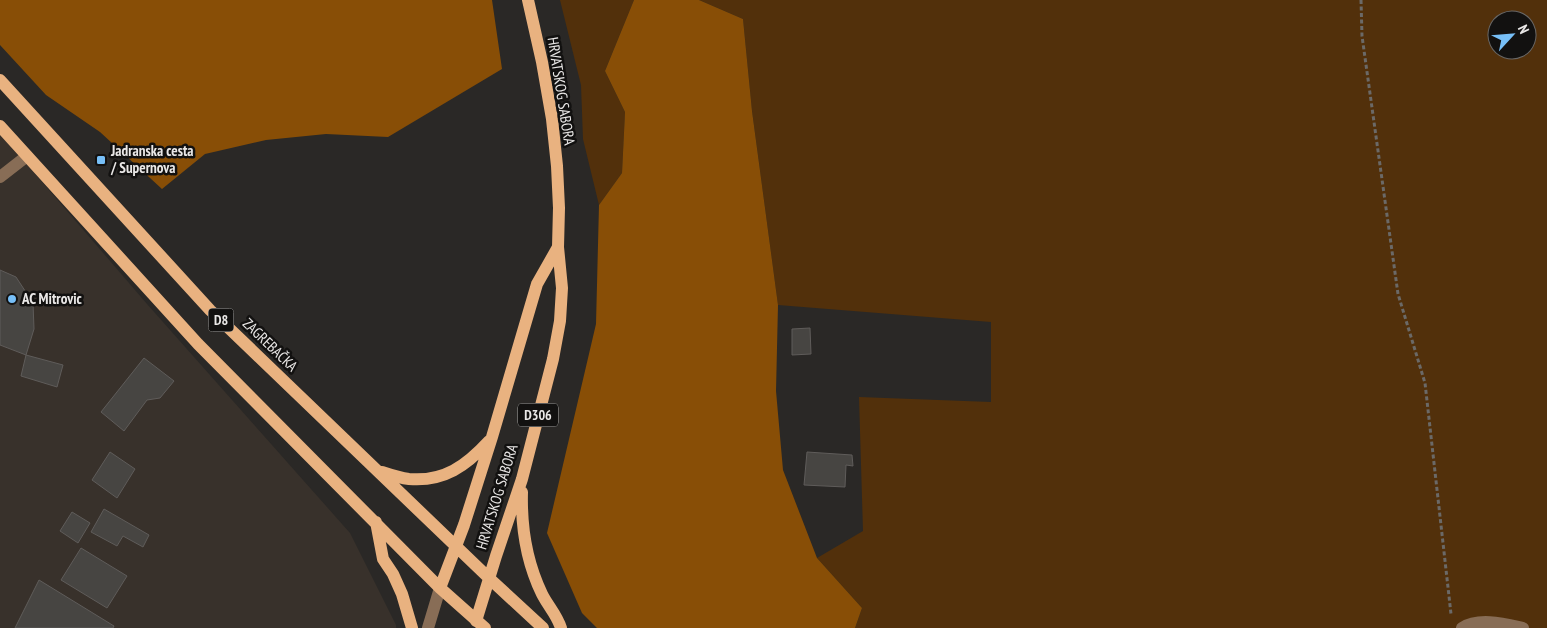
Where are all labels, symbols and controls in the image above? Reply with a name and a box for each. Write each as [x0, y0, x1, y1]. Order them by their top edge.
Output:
north arrow [1487, 10, 1537, 60]
text: N [1514, 22, 1533, 37]
street label: HRVATSKOG SABORA [544, 36, 580, 147]
place label: Jadranska cesta / Supernova [110, 141, 194, 177]
marker: Jadranska cesta / Supernova [95, 154, 107, 166]
place label: AC Mitrovic [21, 289, 83, 308]
marker: AC Mitrovic [6, 293, 18, 305]
road number: D8 [208, 308, 234, 332]
street label: ZAGREBAČKA [239, 314, 302, 376]
road number: D306 [518, 404, 558, 426]
street label: HRVATSKOG SABORA [471, 441, 522, 552]

